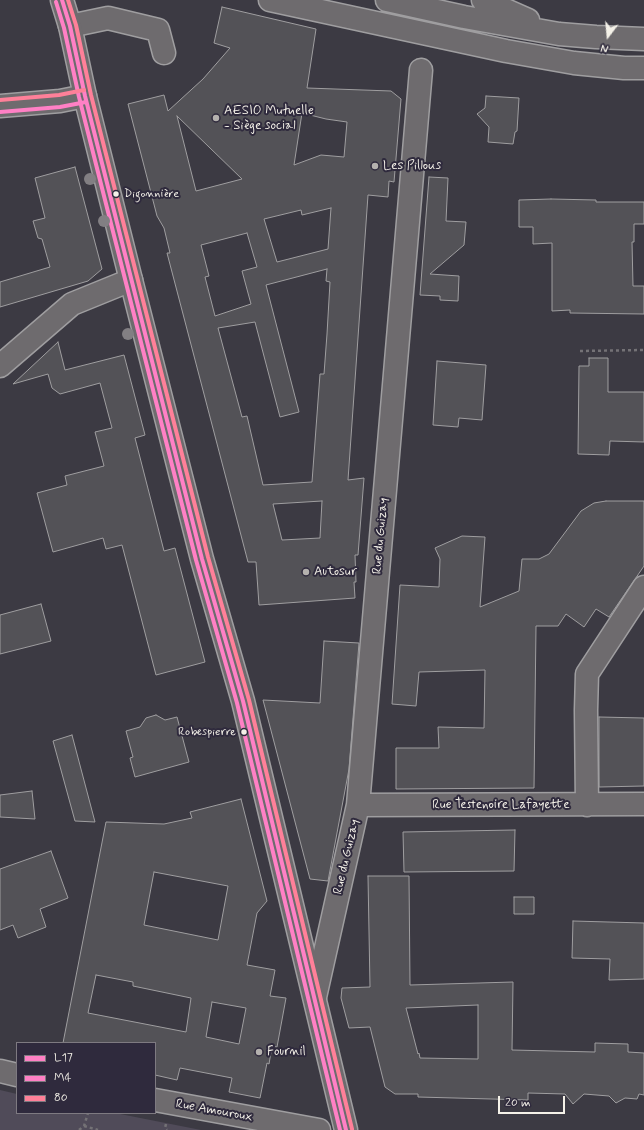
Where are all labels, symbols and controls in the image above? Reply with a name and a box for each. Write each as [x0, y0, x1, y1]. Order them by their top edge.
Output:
north arrow [588, 16, 628, 56]
text: N [599, 40, 610, 55]
place label: AESIO Mutuelle - Siège social [224, 103, 314, 134]
marker: AESIO Mutuelle - Siège social [211, 113, 221, 123]
place label: Les Pillous [383, 158, 441, 174]
marker: Les Pillous [370, 161, 380, 171]
place label: Digonnière [124, 187, 179, 201]
marker: Digonnière [111, 189, 121, 199]
street label: Rue du Guizay [370, 497, 392, 575]
place label: Autosur [314, 564, 357, 580]
marker: Autosur [301, 567, 311, 577]
place label: Robespierre [178, 725, 236, 739]
marker: Robespierre [239, 727, 249, 737]
street label: Rue Testenoire Lafayette [432, 797, 570, 813]
street label: Rue du Guizay [331, 818, 363, 896]
legend [16, 1042, 156, 1114]
place label: Fournil [267, 1044, 306, 1060]
marker: Fournil [254, 1047, 264, 1057]
text: L17 [54, 1050, 73, 1066]
text: M4 [54, 1070, 72, 1086]
scale bar [500, 1088, 567, 1114]
text: 80 [54, 1090, 68, 1106]
text: 20 m [505, 1095, 531, 1111]
street label: Rue Amouroux [174, 1097, 254, 1125]

